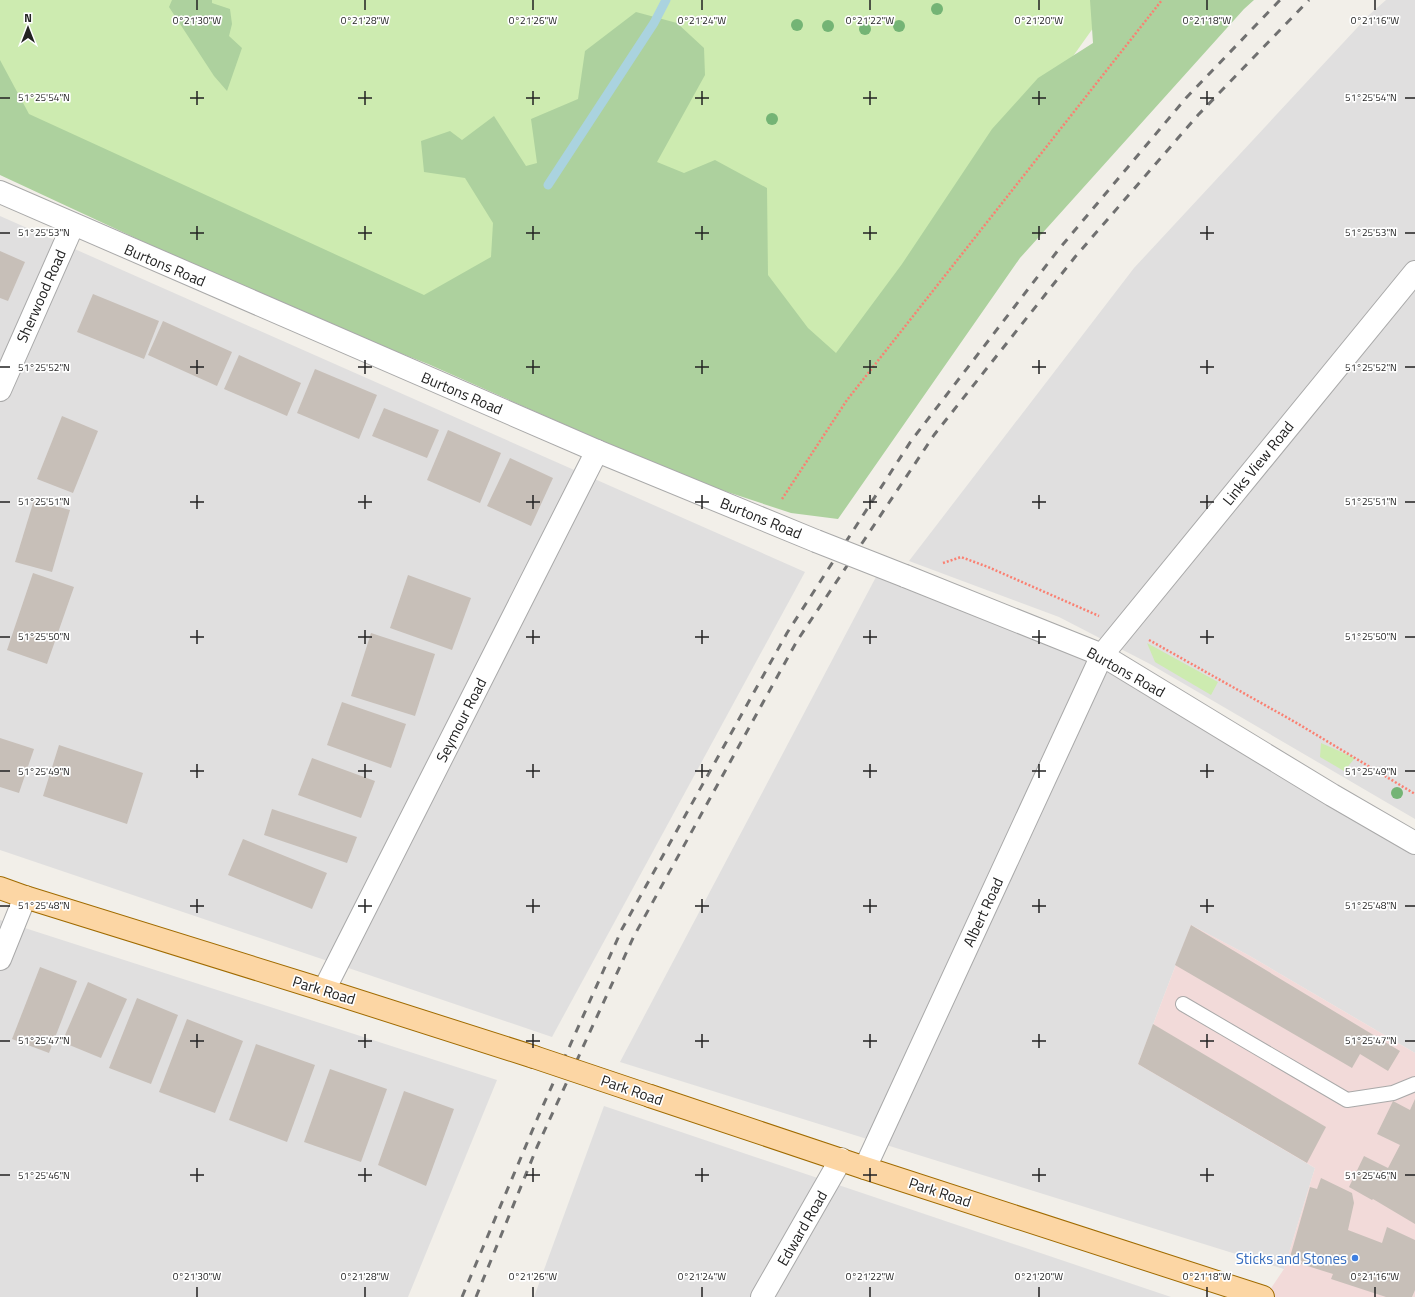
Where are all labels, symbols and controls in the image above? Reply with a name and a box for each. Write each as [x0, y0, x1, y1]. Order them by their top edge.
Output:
north arrow [8, 8, 48, 48]
text: N [24, 10, 32, 26]
text: 0°21'30"W [173, 13, 221, 28]
text: 0°21'28"W [341, 13, 389, 28]
text: 0°21'26"W [509, 13, 557, 28]
text: 0°21'24"W [678, 13, 726, 28]
text: 0°21'22"W [846, 13, 894, 28]
text: 0°21'20"W [1015, 13, 1063, 28]
text: 0°21'18"W [1183, 13, 1231, 28]
text: 0°21'16"W [1351, 13, 1399, 28]
text: 51°25'54"N [18, 90, 70, 105]
text: 51°25'54"N [1345, 90, 1397, 105]
text: 51°25'53"N [18, 225, 70, 240]
text: 51°25'53"N [1345, 225, 1397, 240]
street label: Burtons Road [121, 238, 209, 292]
street label: Sherwood Road [10, 246, 72, 346]
text: 51°25'52"N [18, 360, 70, 375]
text: 51°25'52"N [1345, 360, 1397, 375]
street label: Burtons Road [418, 366, 506, 420]
street label: Links View Road [1217, 416, 1299, 510]
street label: Burtons Road [717, 491, 805, 545]
text: 51°25'51"N [18, 494, 70, 509]
text: 51°25'51"N [1345, 494, 1397, 509]
text: 51°25'50"N [18, 629, 70, 644]
text: 51°25'50"N [1345, 629, 1397, 644]
street label: Burtons Road [1083, 641, 1169, 703]
street label: Seymour Road [430, 674, 492, 766]
text: 51°25'49"N [18, 764, 70, 779]
text: 51°25'49"N [1345, 764, 1397, 779]
street label: Albert Road [957, 874, 1009, 950]
text: 51°25'48"N [18, 898, 70, 913]
text: 51°25'48"N [1345, 898, 1397, 913]
street label: Park Road [290, 970, 358, 1010]
text: 51°25'47"N [18, 1033, 70, 1048]
text: 51°25'47"N [1345, 1033, 1397, 1048]
street label: Park Road [598, 1069, 666, 1111]
text: 51°25'46"N [18, 1168, 70, 1183]
text: 51°25'46"N [1345, 1168, 1397, 1183]
street label: Park Road [906, 1171, 974, 1213]
street label: Edward Road [771, 1186, 833, 1270]
place label: Sticks and Stones [1236, 1247, 1347, 1270]
marker: Sticks and Stones [1350, 1253, 1360, 1263]
text: 0°21'30"W [173, 1269, 221, 1284]
text: 0°21'28"W [341, 1269, 389, 1284]
text: 0°21'26"W [509, 1269, 557, 1284]
text: 0°21'24"W [678, 1269, 726, 1284]
text: 0°21'22"W [846, 1269, 894, 1284]
text: 0°21'20"W [1015, 1269, 1063, 1284]
text: 0°21'18"W [1183, 1269, 1231, 1284]
text: 0°21'16"W [1351, 1269, 1399, 1284]

